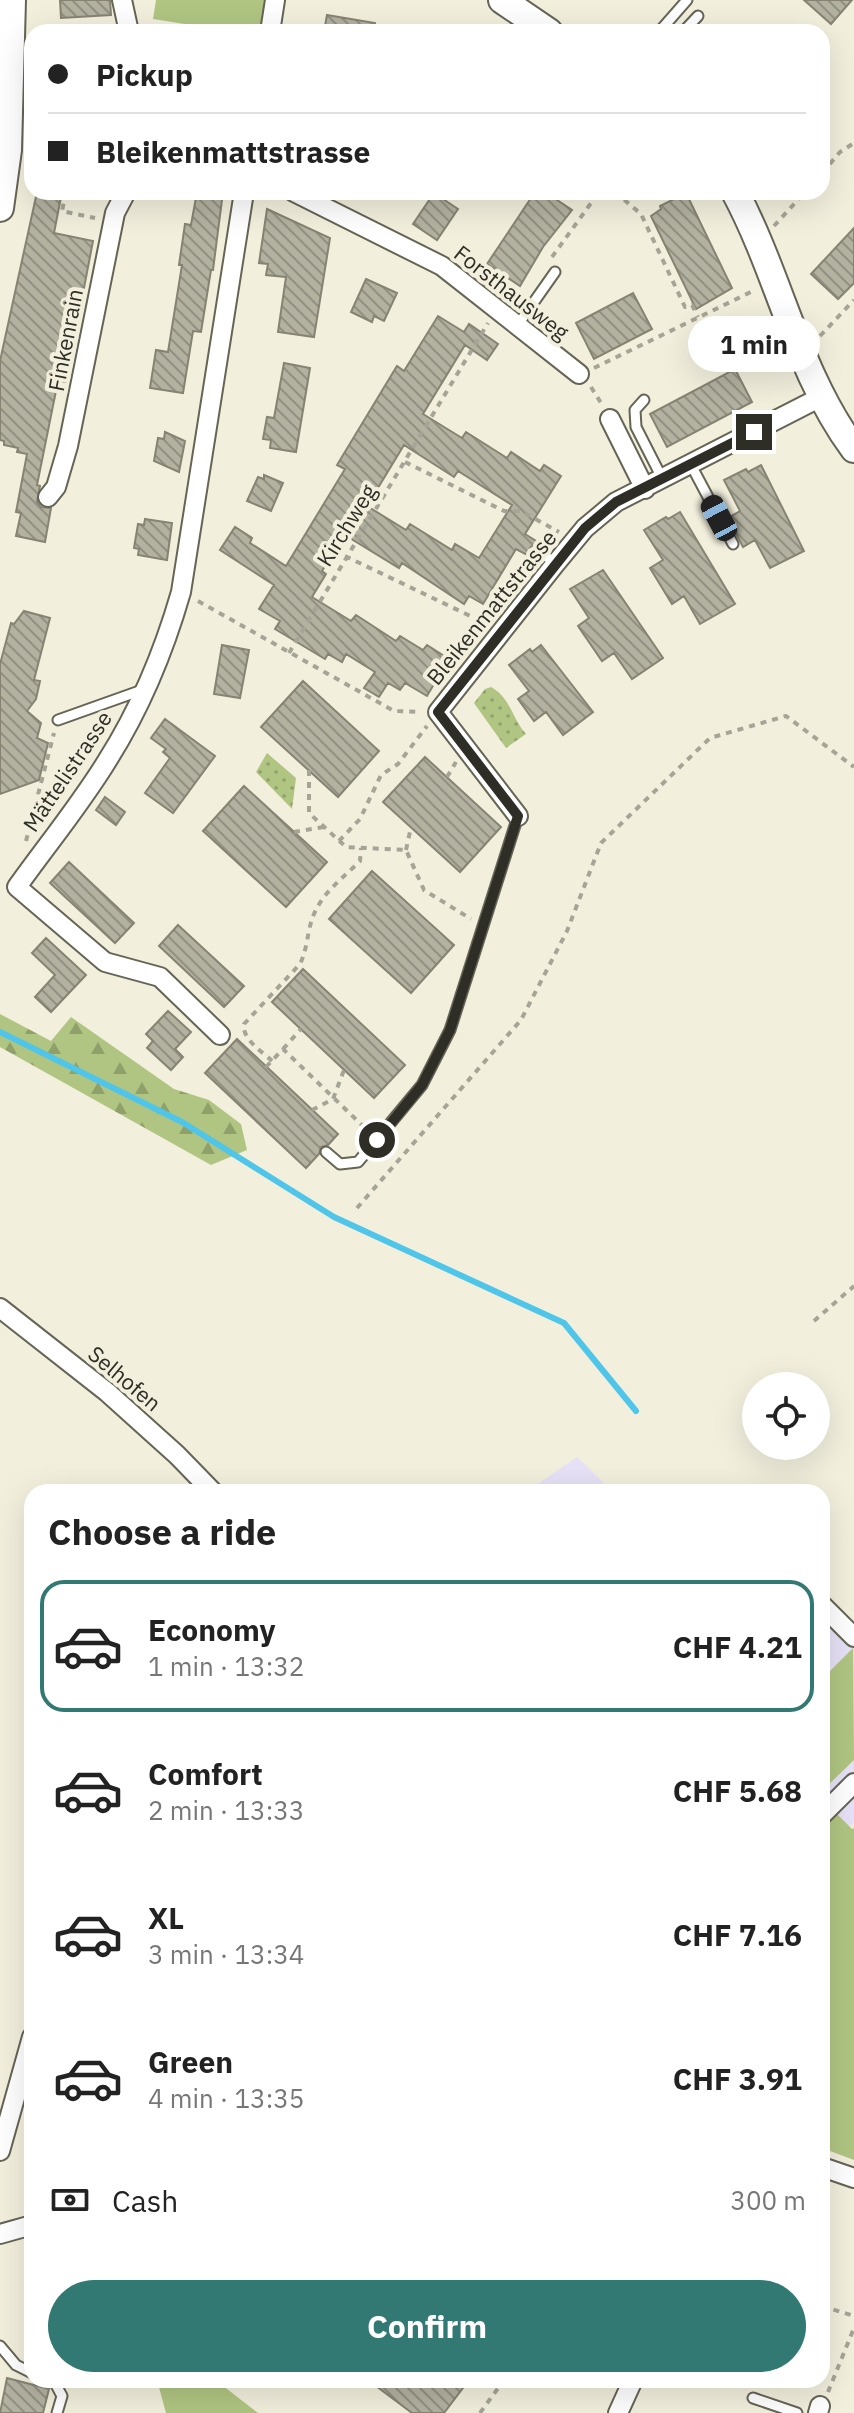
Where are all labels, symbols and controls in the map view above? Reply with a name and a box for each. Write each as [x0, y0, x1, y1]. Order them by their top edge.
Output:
text: Pickup [96, 55, 193, 94]
text: Bleikenmattstrasse [96, 132, 370, 171]
street label: Forsthausweg [449, 238, 576, 346]
street label: Finkenrain [41, 286, 89, 394]
callout: 1 min [688, 316, 820, 372]
text: 1 min [720, 327, 788, 361]
route end [736, 414, 772, 450]
street label: Kirchweg [309, 478, 383, 571]
car [697, 491, 741, 545]
street label: Bleikenmattstrasse [420, 524, 562, 690]
street label: Mättelistrasse [16, 705, 118, 837]
route start [359, 1122, 395, 1158]
street label: Selhofen [82, 1339, 168, 1417]
map controls [742, 1372, 830, 1460]
button: locate [742, 1372, 830, 1460]
text: Choose a ride [48, 1508, 276, 1555]
icon: car [52, 1610, 124, 1682]
text: Economy [148, 1610, 276, 1649]
text: CHF 4.21 [673, 1627, 802, 1666]
text: 1 min · 13:32 [148, 1649, 304, 1683]
icon: car [52, 1754, 124, 1826]
text: Comfort [148, 1754, 263, 1793]
text: CHF 5.68 [673, 1771, 802, 1810]
text: 2 min · 13:33 [148, 1793, 304, 1827]
icon: car [52, 1898, 124, 1970]
text: XL [148, 1898, 184, 1937]
text: CHF 7.16 [673, 1915, 802, 1954]
text: 3 min · 13:34 [148, 1937, 304, 1971]
icon: car [52, 2042, 124, 2114]
text: Green [148, 2042, 233, 2081]
text: CHF 3.91 [673, 2059, 802, 2098]
text: 4 min · 13:35 [148, 2081, 304, 2115]
icon: cash [48, 2178, 92, 2222]
text: Cash [112, 2181, 178, 2220]
text: 300 m [730, 2183, 806, 2217]
button: Confirm [48, 2280, 806, 2372]

